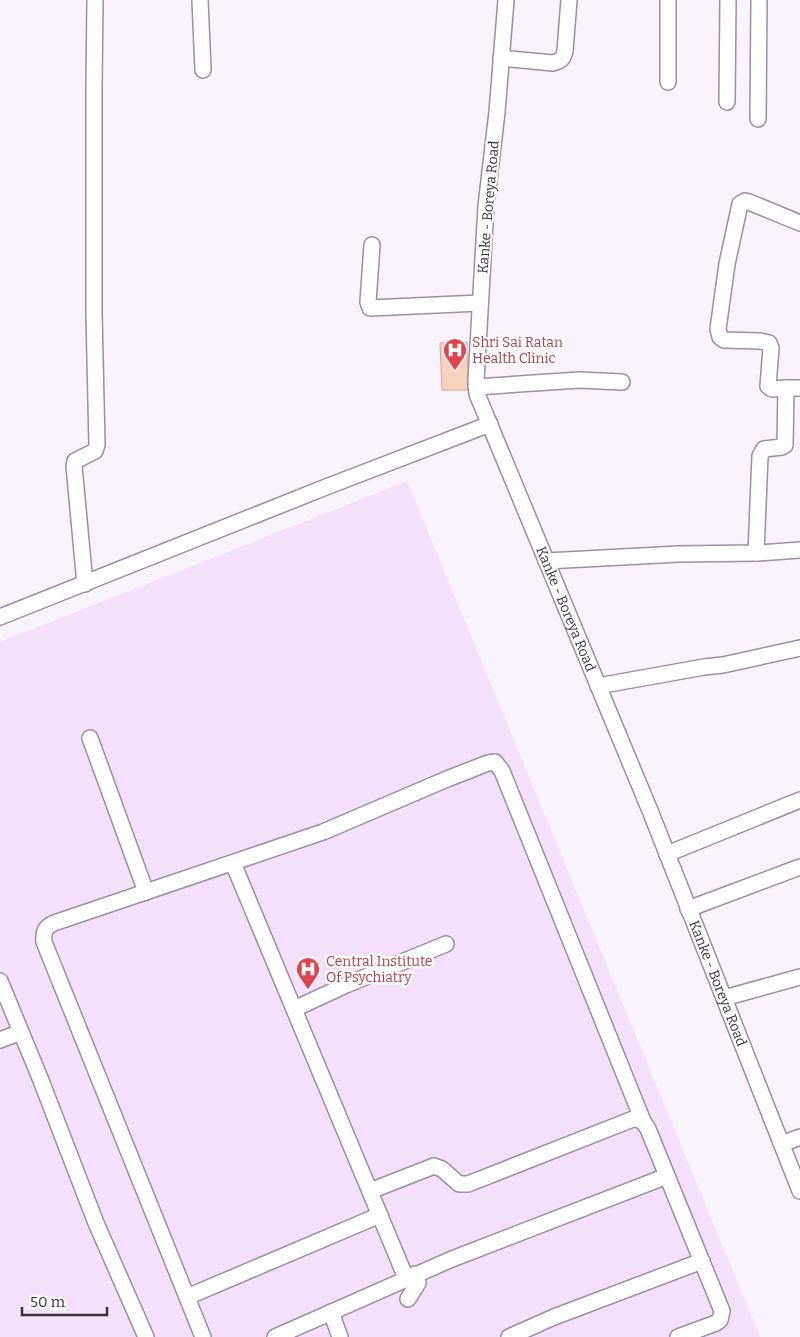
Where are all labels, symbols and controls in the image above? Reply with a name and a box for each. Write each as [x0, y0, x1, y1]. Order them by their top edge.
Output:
street label: Kanke - Boreya Road [474, 140, 503, 274]
place label: Shri Sai Ratan Health Clinic [472, 334, 563, 367]
hospital icon: Shri Sai Ratan Health Clinic [442, 337, 468, 371]
street label: Kanke - Boreya Road [532, 544, 599, 674]
street label: Kanke - Boreya Road [685, 918, 750, 1049]
place label: Central Institute Of Psychiatry [326, 953, 432, 986]
hospital icon: Central Institute Of Psychiatry [295, 956, 321, 990]
scale bar [22, 1284, 108, 1316]
text: 50 m [30, 1293, 66, 1311]

